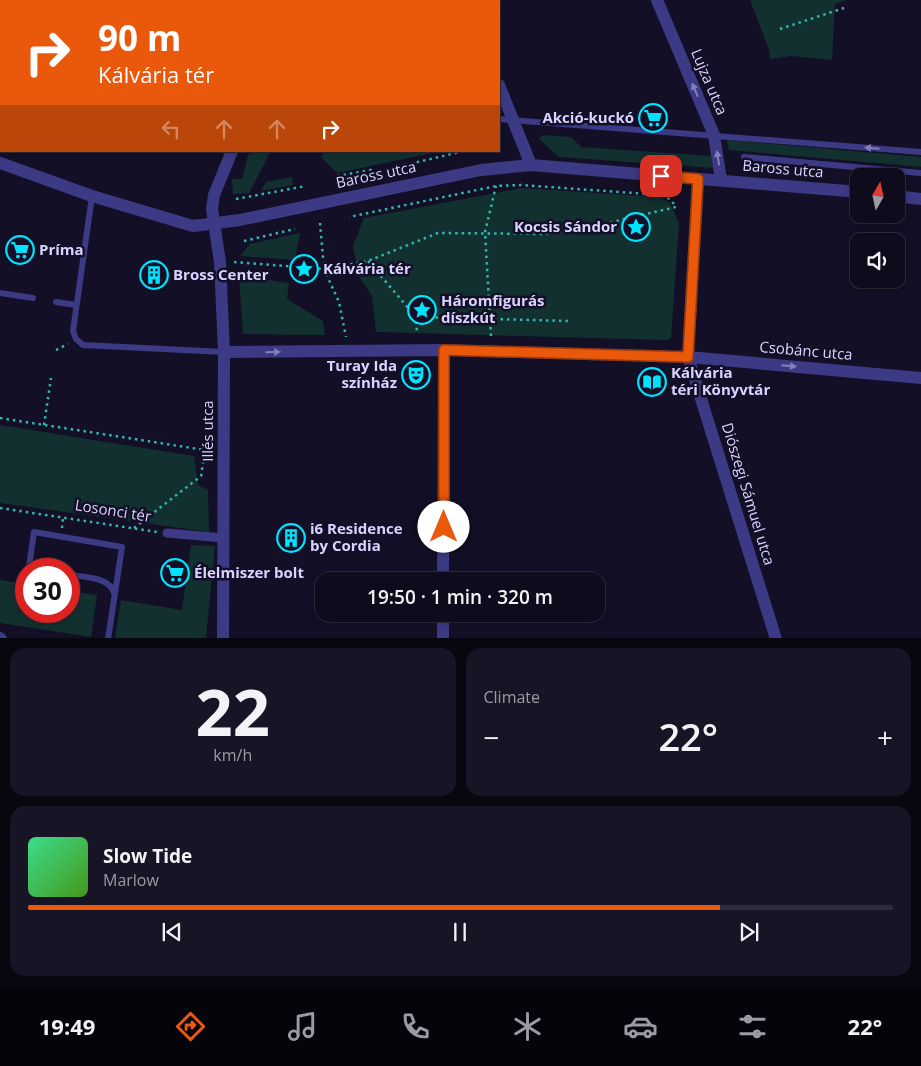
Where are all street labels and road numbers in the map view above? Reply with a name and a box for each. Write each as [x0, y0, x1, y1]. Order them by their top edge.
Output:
street label: Lujza utca [687, 45, 733, 118]
street label: Baross utca [742, 154, 825, 182]
street label: Baross utca [334, 156, 418, 192]
street label: Csobánc utca [759, 336, 854, 364]
street label: Illés utca [197, 400, 217, 462]
street label: Diószegi Sámuel utca [718, 420, 780, 567]
street label: Losonci tér [74, 494, 153, 526]

